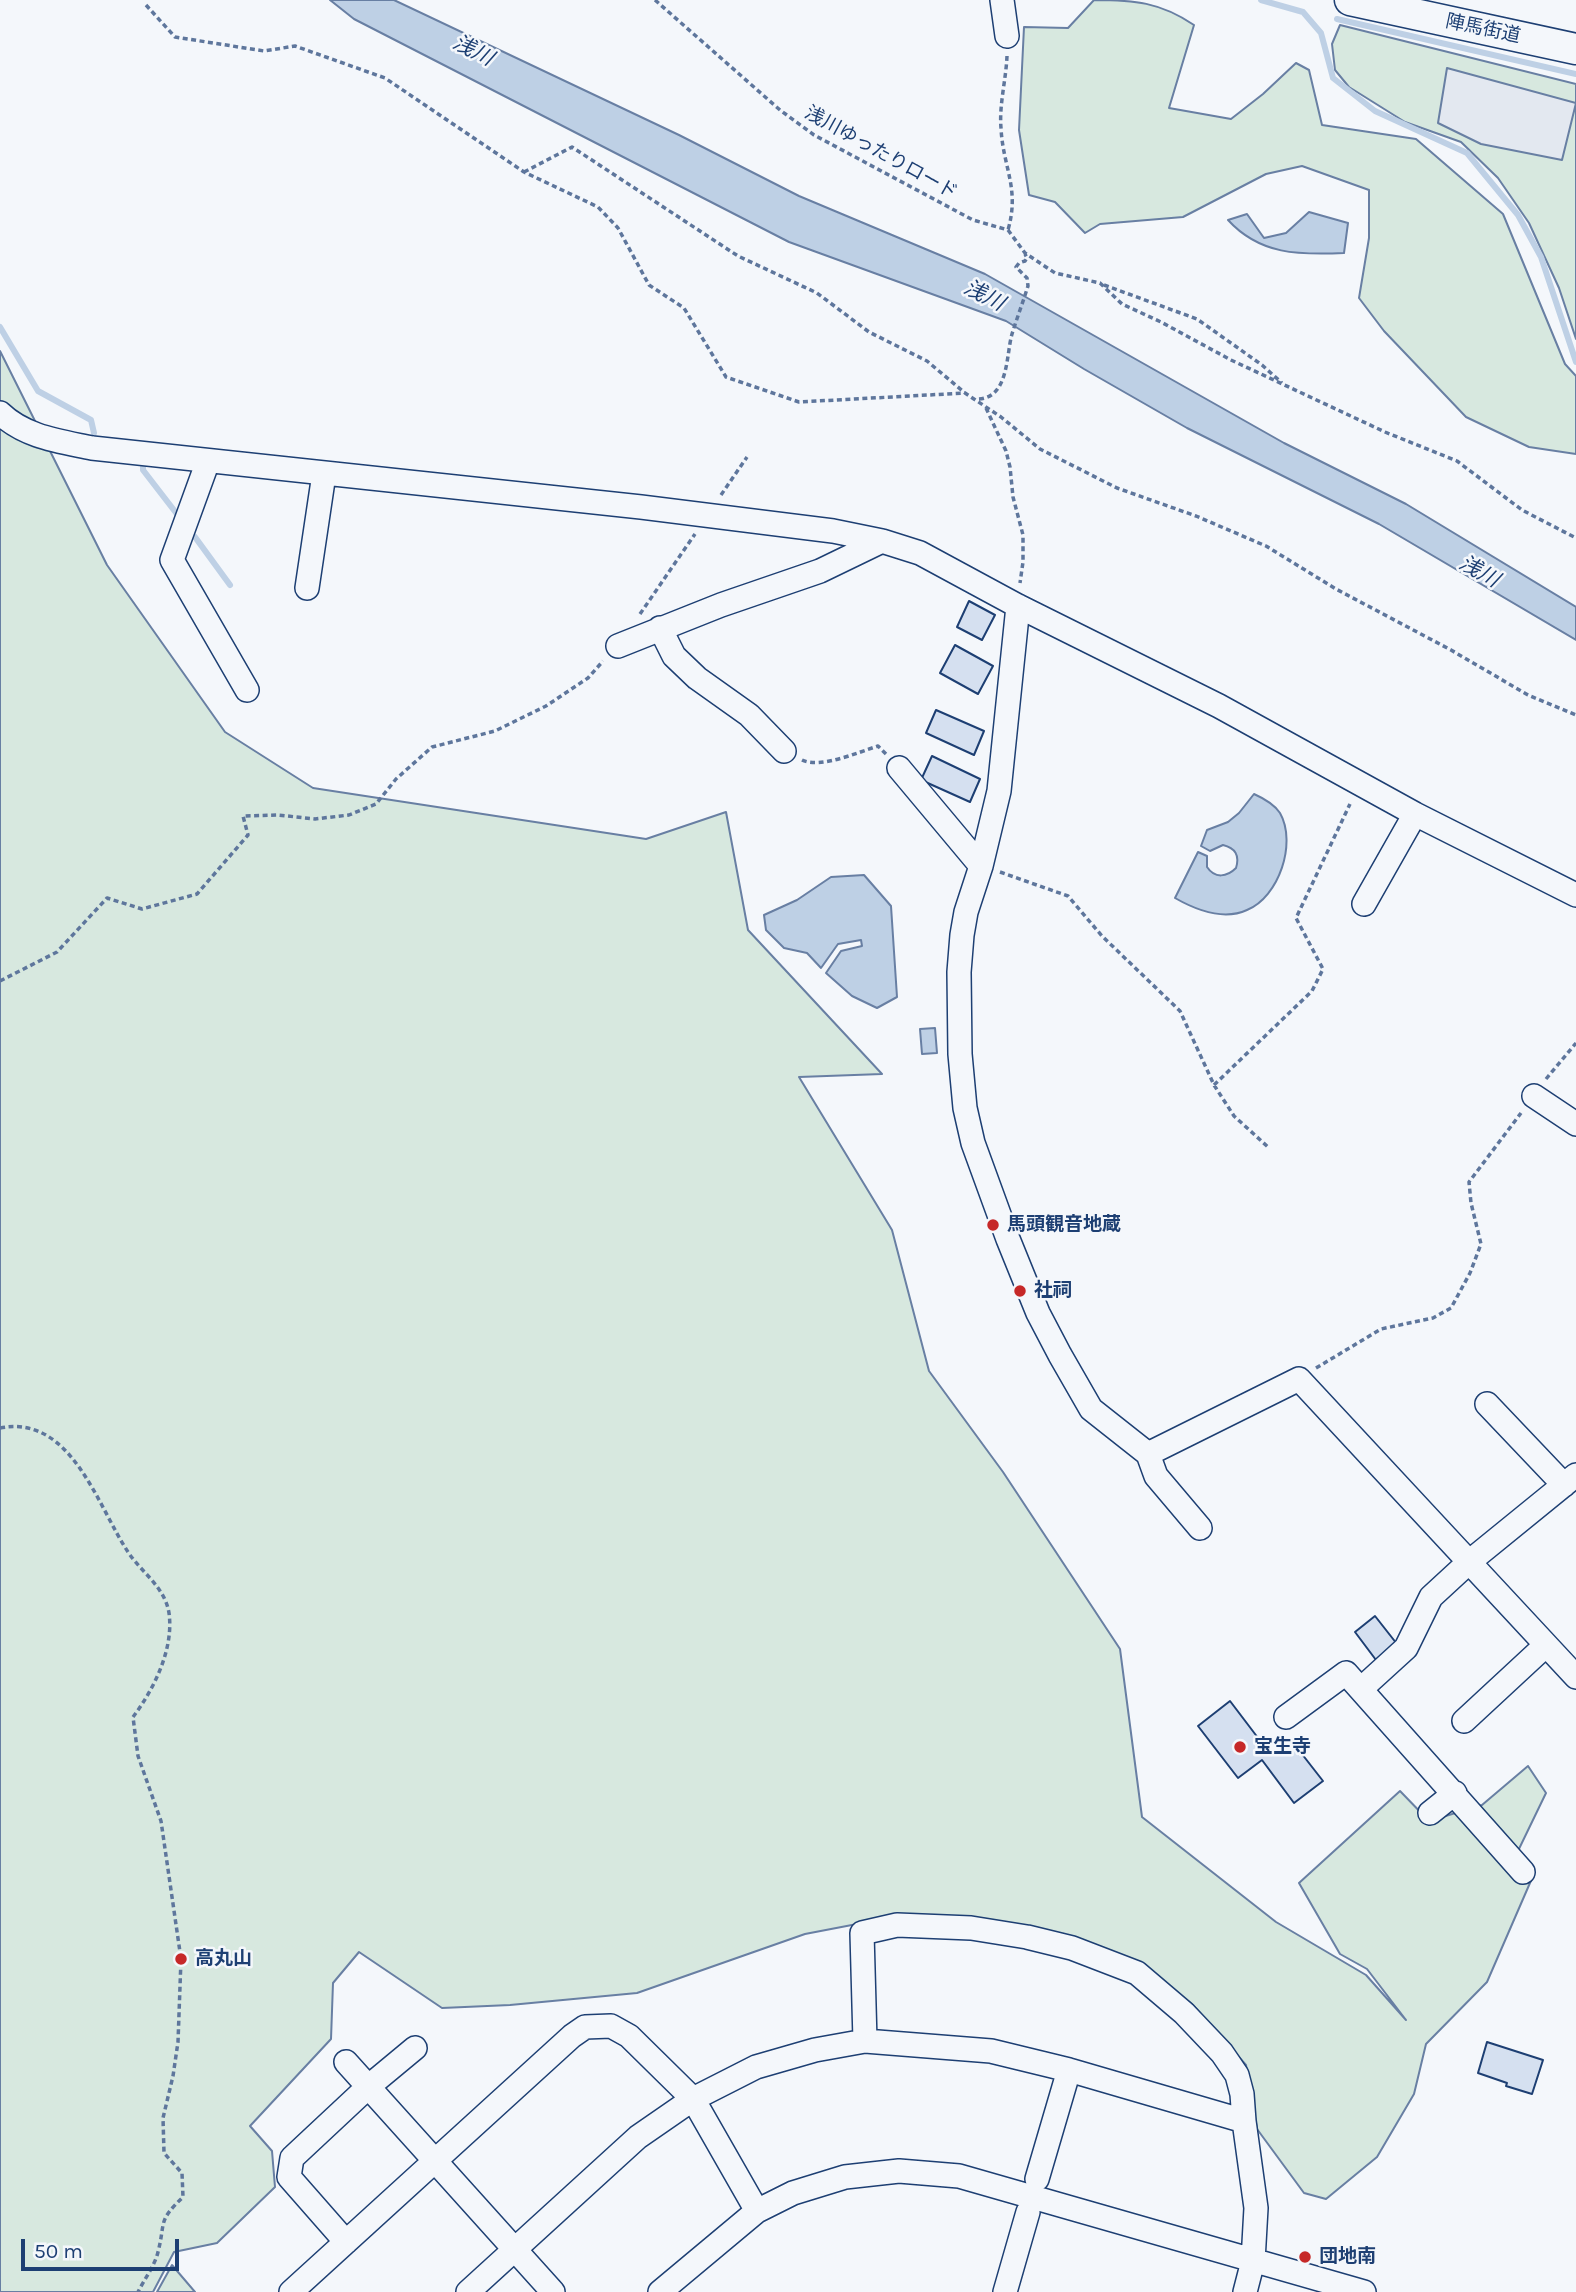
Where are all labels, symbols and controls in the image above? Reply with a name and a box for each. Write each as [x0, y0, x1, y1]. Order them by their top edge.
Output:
street label: 陣馬街道 [1443, 10, 1523, 48]
water label: 浅川 [449, 30, 497, 72]
street label: 浅川ゆったりロード [801, 102, 961, 204]
water label: 浅川 [960, 275, 1008, 317]
water label: 浅川 [1455, 551, 1503, 593]
place label: 馬頭観音地蔵 [1007, 1214, 1121, 1236]
marker: 馬頭観音地蔵 [985, 1217, 1001, 1233]
place label: 社祠 [1034, 1280, 1072, 1302]
marker: 社祠 [1012, 1283, 1028, 1299]
place label: 宝生寺 [1254, 1736, 1311, 1758]
marker: 宝生寺 [1232, 1739, 1248, 1755]
place label: 高丸山 [195, 1948, 252, 1970]
marker: 高丸山 [173, 1951, 189, 1967]
scale bar [24, 2226, 182, 2270]
text: 50 m [34, 2239, 83, 2263]
place label: 団地南 [1319, 2246, 1376, 2268]
marker: 団地南 [1297, 2249, 1313, 2265]

